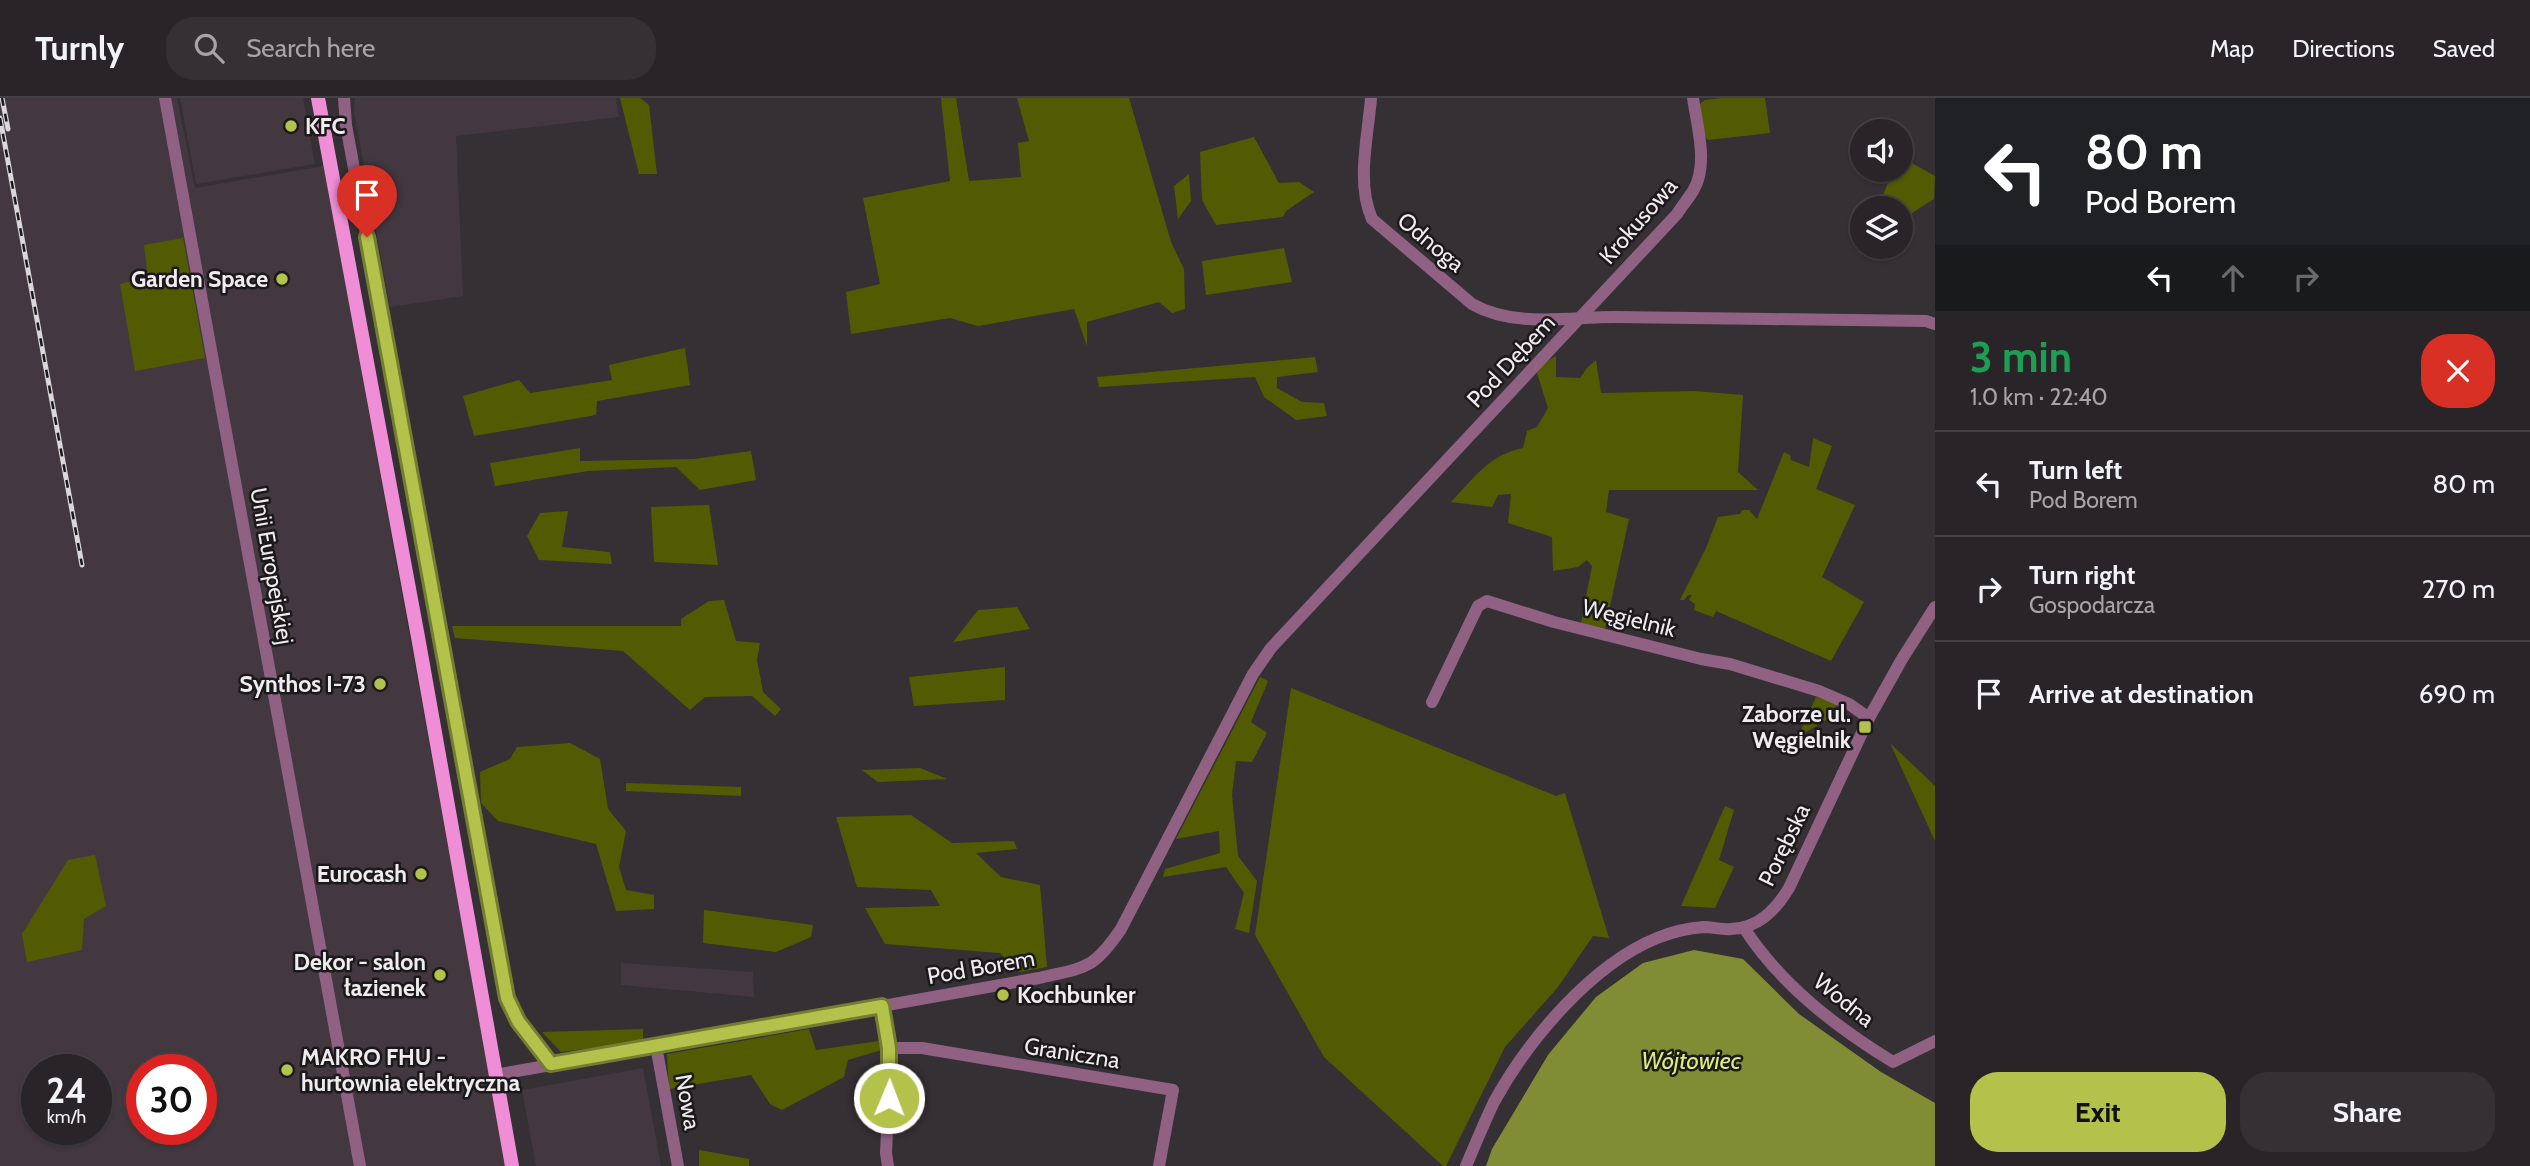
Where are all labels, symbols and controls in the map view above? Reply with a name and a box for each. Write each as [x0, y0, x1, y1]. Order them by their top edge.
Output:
search box [166, 17, 656, 80]
text: Turnly [35, 28, 124, 68]
icon: search [190, 29, 228, 67]
text: Search here [246, 32, 375, 64]
text: Map [2210, 34, 2254, 63]
text: Directions [2292, 34, 2395, 63]
text: Saved [2433, 34, 2495, 63]
place label: KFC [305, 112, 345, 140]
marker: KFC [283, 118, 299, 134]
map controls [1850, 119, 1913, 259]
button: sound [1850, 119, 1913, 182]
text: 80 m [2085, 122, 2203, 181]
icon: left [1970, 126, 2061, 217]
pin [337, 165, 397, 237]
street label: Krokusowa [1593, 172, 1683, 270]
icon: arrive [348, 176, 386, 214]
text: Pod Borem [2085, 182, 2236, 221]
button: layers [1850, 196, 1913, 259]
street label: Odnoga [1392, 206, 1470, 278]
icon: left [2141, 259, 2179, 297]
icon: ahead [2214, 259, 2252, 297]
icon: right [2287, 259, 2325, 297]
place label: Garden Space [131, 265, 268, 293]
marker: Garden Space [274, 271, 290, 287]
street label: Pod Dębem [1461, 309, 1561, 413]
text: 3 min [1970, 331, 2072, 383]
button: close [2421, 334, 2495, 408]
text: 1.0 km · 22:40 [1970, 383, 2108, 411]
text: Turn left [2029, 454, 2122, 486]
icon: left [1970, 465, 2008, 503]
text: 80 m [2432, 468, 2495, 500]
street label: Unii Europejskiej [244, 485, 300, 647]
text: Pod Borem [2029, 486, 2138, 514]
text: Turn right [2029, 559, 2135, 591]
icon: right [1970, 570, 2008, 608]
text: 270 m [2422, 573, 2495, 605]
text: Gospodarcza [2029, 591, 2155, 619]
street label: Węgielnik [1579, 593, 1679, 643]
place label: Synthos I-73 [240, 670, 366, 698]
icon: arrive [1970, 675, 2008, 713]
marker: Synthos I-73 [372, 676, 388, 692]
text: Arrive at destination [2029, 678, 2254, 710]
text: 690 m [2419, 678, 2495, 710]
place label: Zaborze ul. Węgielnik [1742, 700, 1852, 754]
marker: Zaborze ul. Węgielnik [1857, 719, 1873, 735]
street label: Porębska [1752, 799, 1816, 891]
place label: Eurocash [317, 860, 407, 888]
marker: Eurocash [413, 866, 429, 882]
street label: Pod Borem [925, 944, 1037, 990]
place label: Dekor - salon łazienek [293, 948, 427, 1002]
marker: Dekor - salon łazienek [432, 967, 448, 983]
street label: Wodna [1808, 967, 1880, 1033]
place label: Kochbunker [1017, 981, 1136, 1009]
marker: Kochbunker [995, 987, 1011, 1003]
street label: Graniczna [1022, 1032, 1122, 1074]
place label: MAKRO FHU - hurtownia elektryczna [301, 1043, 521, 1097]
water label: Wójtowiec [1641, 1046, 1742, 1075]
speed limit sign: 30 [126, 1054, 217, 1145]
position arrow [852, 1061, 926, 1135]
marker: MAKRO FHU - hurtownia elektryczna [279, 1062, 295, 1078]
text: 24 [46, 1069, 87, 1112]
street label: Nowa [669, 1072, 707, 1132]
button: Exit [1970, 1072, 2226, 1152]
button: Share [2240, 1072, 2495, 1152]
text: km/h [47, 1106, 86, 1128]

